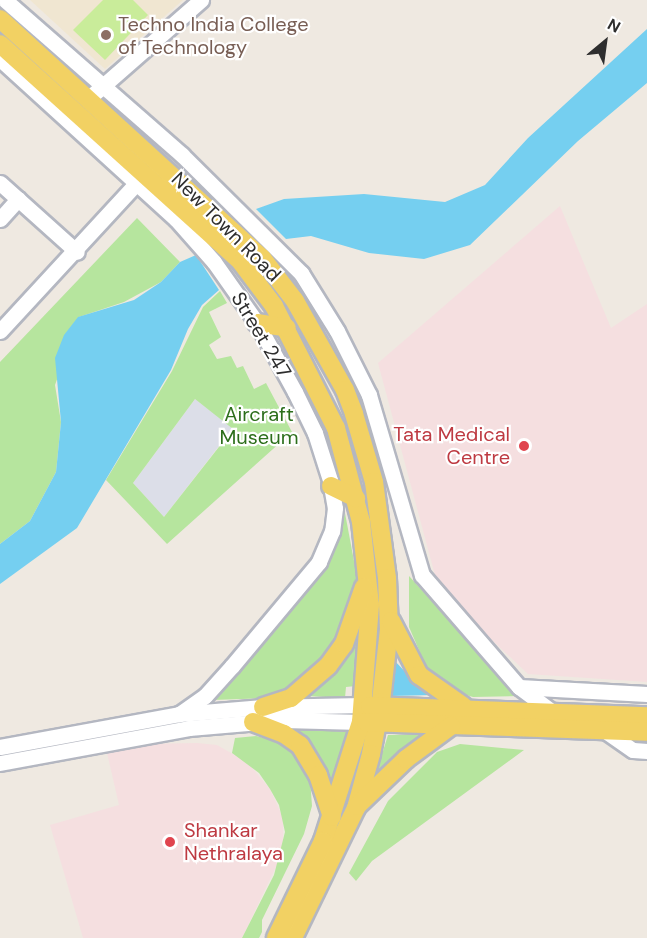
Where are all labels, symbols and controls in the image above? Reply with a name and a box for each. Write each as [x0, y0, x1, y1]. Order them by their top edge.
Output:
place label: Techno India College of Technology [118, 12, 309, 59]
north arrow [575, 12, 635, 72]
text: N [604, 14, 624, 38]
marker: Techno India College of Technology [99, 28, 113, 42]
street label: New Town Road [166, 167, 286, 287]
street label: Street 247 [226, 288, 296, 382]
park label: Aircraft Museum [220, 403, 298, 450]
place label: Tata Medical Centre [393, 422, 510, 469]
marker: Tata Medical Centre [515, 437, 533, 455]
place label: Shankar Nethralaya [184, 819, 283, 866]
marker: Shankar Nethralaya [161, 833, 179, 851]

